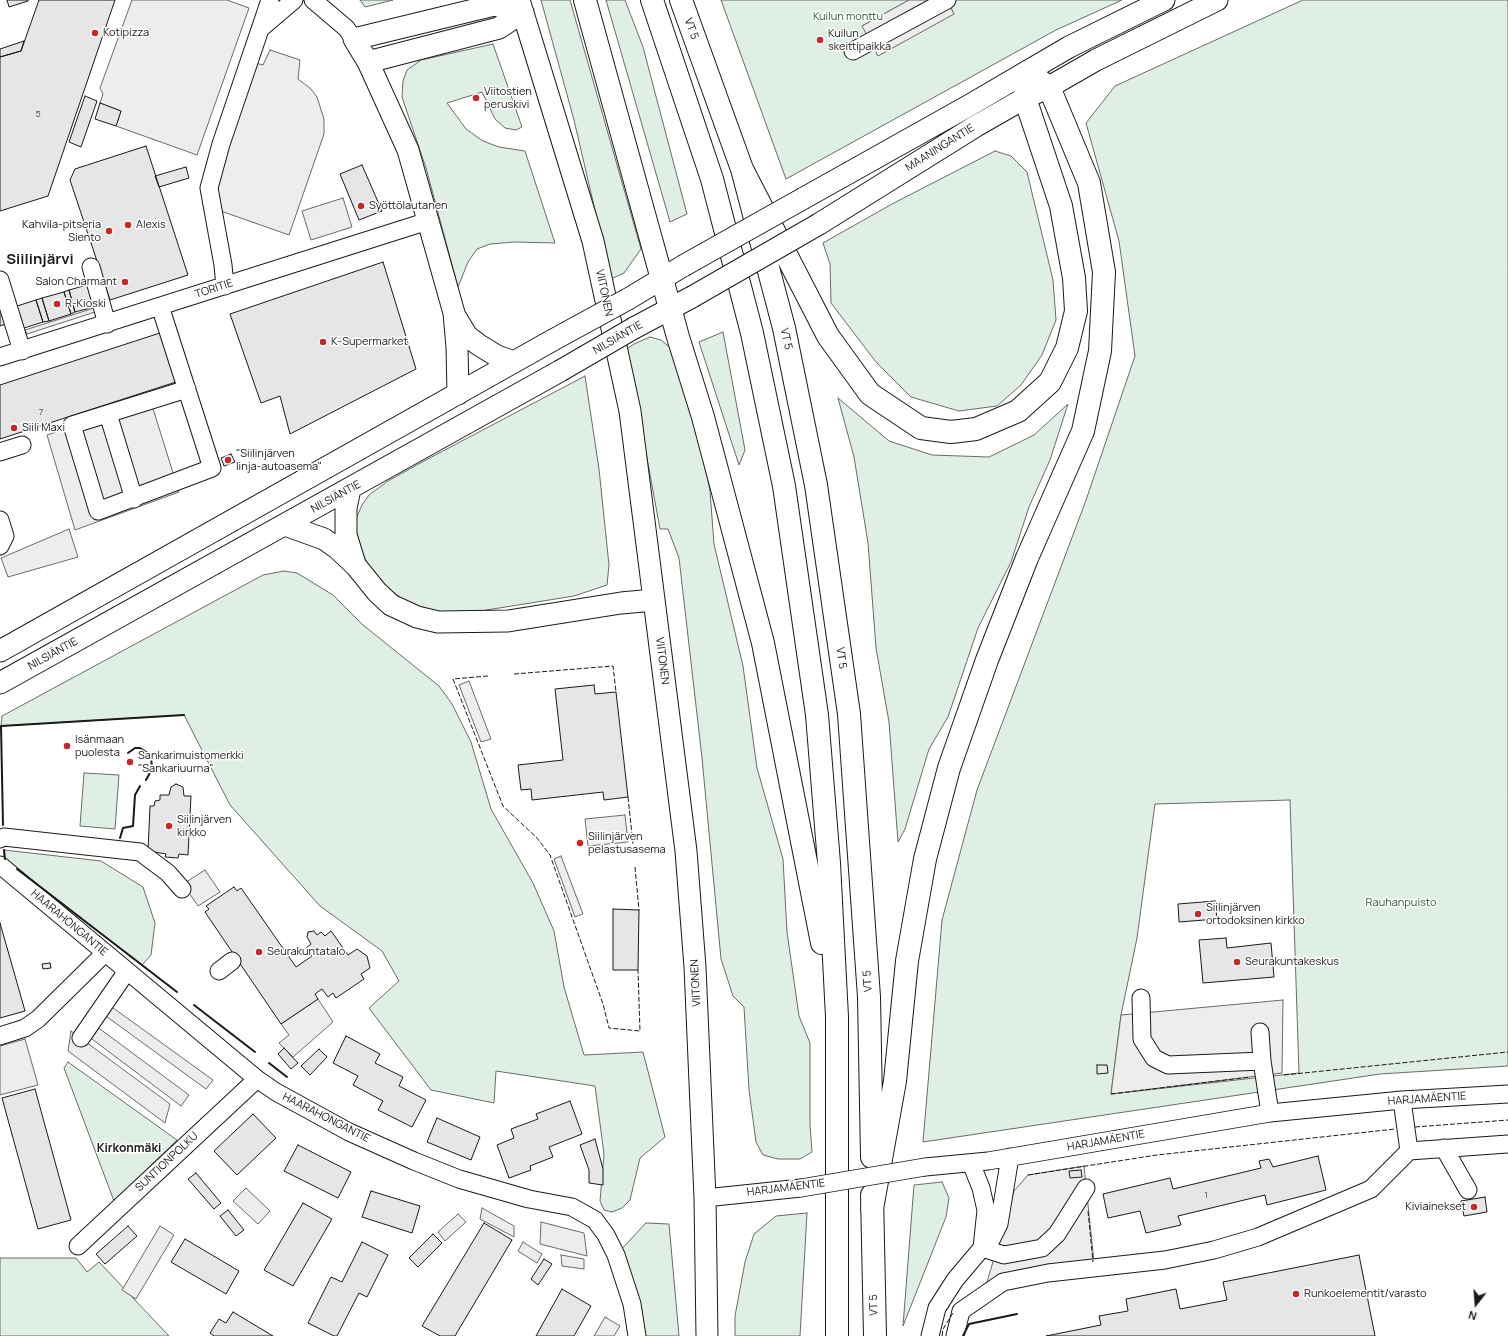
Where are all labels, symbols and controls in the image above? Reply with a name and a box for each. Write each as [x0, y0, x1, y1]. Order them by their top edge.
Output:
park label: Kuilun monttu [813, 10, 883, 24]
street label: VT 5 [681, 17, 701, 41]
place label: Kotipizza [103, 26, 149, 40]
place label: Kuilun skeittipaikka [828, 27, 891, 53]
marker: Kotipizza [90, 28, 100, 38]
marker: Kuilun skeittipaikka [815, 35, 825, 45]
place label: Viitostien peruskivi [484, 85, 532, 111]
marker: Viitostien peruskivi [471, 93, 481, 103]
house number: 5 [35, 109, 41, 119]
street label: MAANINGANTIE [903, 122, 977, 174]
place label: Syöttölautanen [369, 199, 447, 213]
marker: Syöttölautanen [356, 201, 366, 211]
place label: Kahvila-pitseria Siento [22, 218, 101, 244]
place label: Alexis [136, 218, 166, 232]
marker: Alexis [123, 220, 133, 230]
marker: Kahvila-pitseria Siento [104, 226, 114, 236]
district label: Siilinjärvi [6, 251, 74, 269]
street label: VIITONEN [593, 268, 615, 318]
place label: Salon Charmant [35, 275, 117, 289]
marker: Salon Charmant [120, 277, 130, 287]
street label: TORITIE [193, 277, 235, 301]
place label: R-Kioski [65, 297, 106, 311]
marker: R-Kioski [52, 299, 62, 309]
street label: NILSIÄNTIE [591, 319, 645, 357]
street label: VT 5 [777, 327, 795, 351]
place label: K-Supermarket [331, 335, 408, 349]
marker: K-Supermarket [318, 337, 328, 347]
house number: 7 [39, 407, 43, 417]
place label: Siili Maxi [22, 421, 65, 435]
marker: Siili Maxi [9, 423, 19, 433]
place label: "Siilinjärven linja-autoasema" [236, 447, 322, 473]
marker: "Siilinjärven linja-autoasema" [223, 455, 233, 465]
street label: NILSIÄNTIE [309, 478, 363, 516]
street label: NILSIÄNTIE [26, 635, 80, 673]
street label: VIITONEN [653, 637, 671, 685]
street label: VT 5 [833, 646, 849, 670]
place label: Isänmaan puolesta [75, 733, 124, 759]
marker: Isänmaan puolesta [62, 741, 72, 751]
place label: Sankarimuistomerkki "Sankariuurna" [138, 749, 244, 775]
marker: Sankarimuistomerkki "Sankariuurna" [125, 757, 135, 767]
place label: Siilinjärven kirkko [177, 813, 232, 839]
marker: Siilinjärven kirkko [164, 821, 174, 831]
place label: Siilinjärven pelastusasema [588, 830, 666, 856]
marker: Siilinjärven pelastusasema [575, 838, 585, 848]
street label: HAARAHONGANTIE [28, 887, 110, 959]
park label: Rauhanpuisto [1366, 896, 1436, 910]
place label: Siilinjärven ortodoksinen kirkko [1206, 901, 1305, 927]
marker: Siilinjärven ortodoksinen kirkko [1193, 909, 1203, 919]
place label: Seurakuntatalo [267, 945, 345, 959]
marker: Seurakuntatalo [254, 947, 264, 957]
place label: Seurakuntakeskus [1245, 955, 1339, 969]
marker: Seurakuntakeskus [1232, 957, 1242, 967]
street label: VIITONEN [688, 959, 704, 1007]
street label: VT 5 [861, 970, 875, 992]
street label: HAARAHONGANTIE [280, 1090, 372, 1146]
street label: HARJAMÄENTIE [1387, 1090, 1467, 1108]
street label: HARJAMÄENTIE [1066, 1128, 1146, 1154]
street label: SUNTIONPOLKU [133, 1130, 201, 1194]
district label: Kirkonmäki [97, 1142, 161, 1156]
street label: HARJAMÄENTIE [746, 1177, 826, 1199]
house number: 1 [1204, 1190, 1208, 1200]
place label: Kiviainekset [1405, 1200, 1466, 1214]
marker: Kiviainekset [1469, 1202, 1479, 1212]
north arrow [1456, 1284, 1496, 1324]
place label: Runkoelementit/varasto [1304, 1287, 1427, 1301]
marker: Runkoelementit/varasto [1291, 1289, 1301, 1299]
street label: VT 5 [867, 1294, 881, 1316]
text: N [1466, 1308, 1478, 1324]

